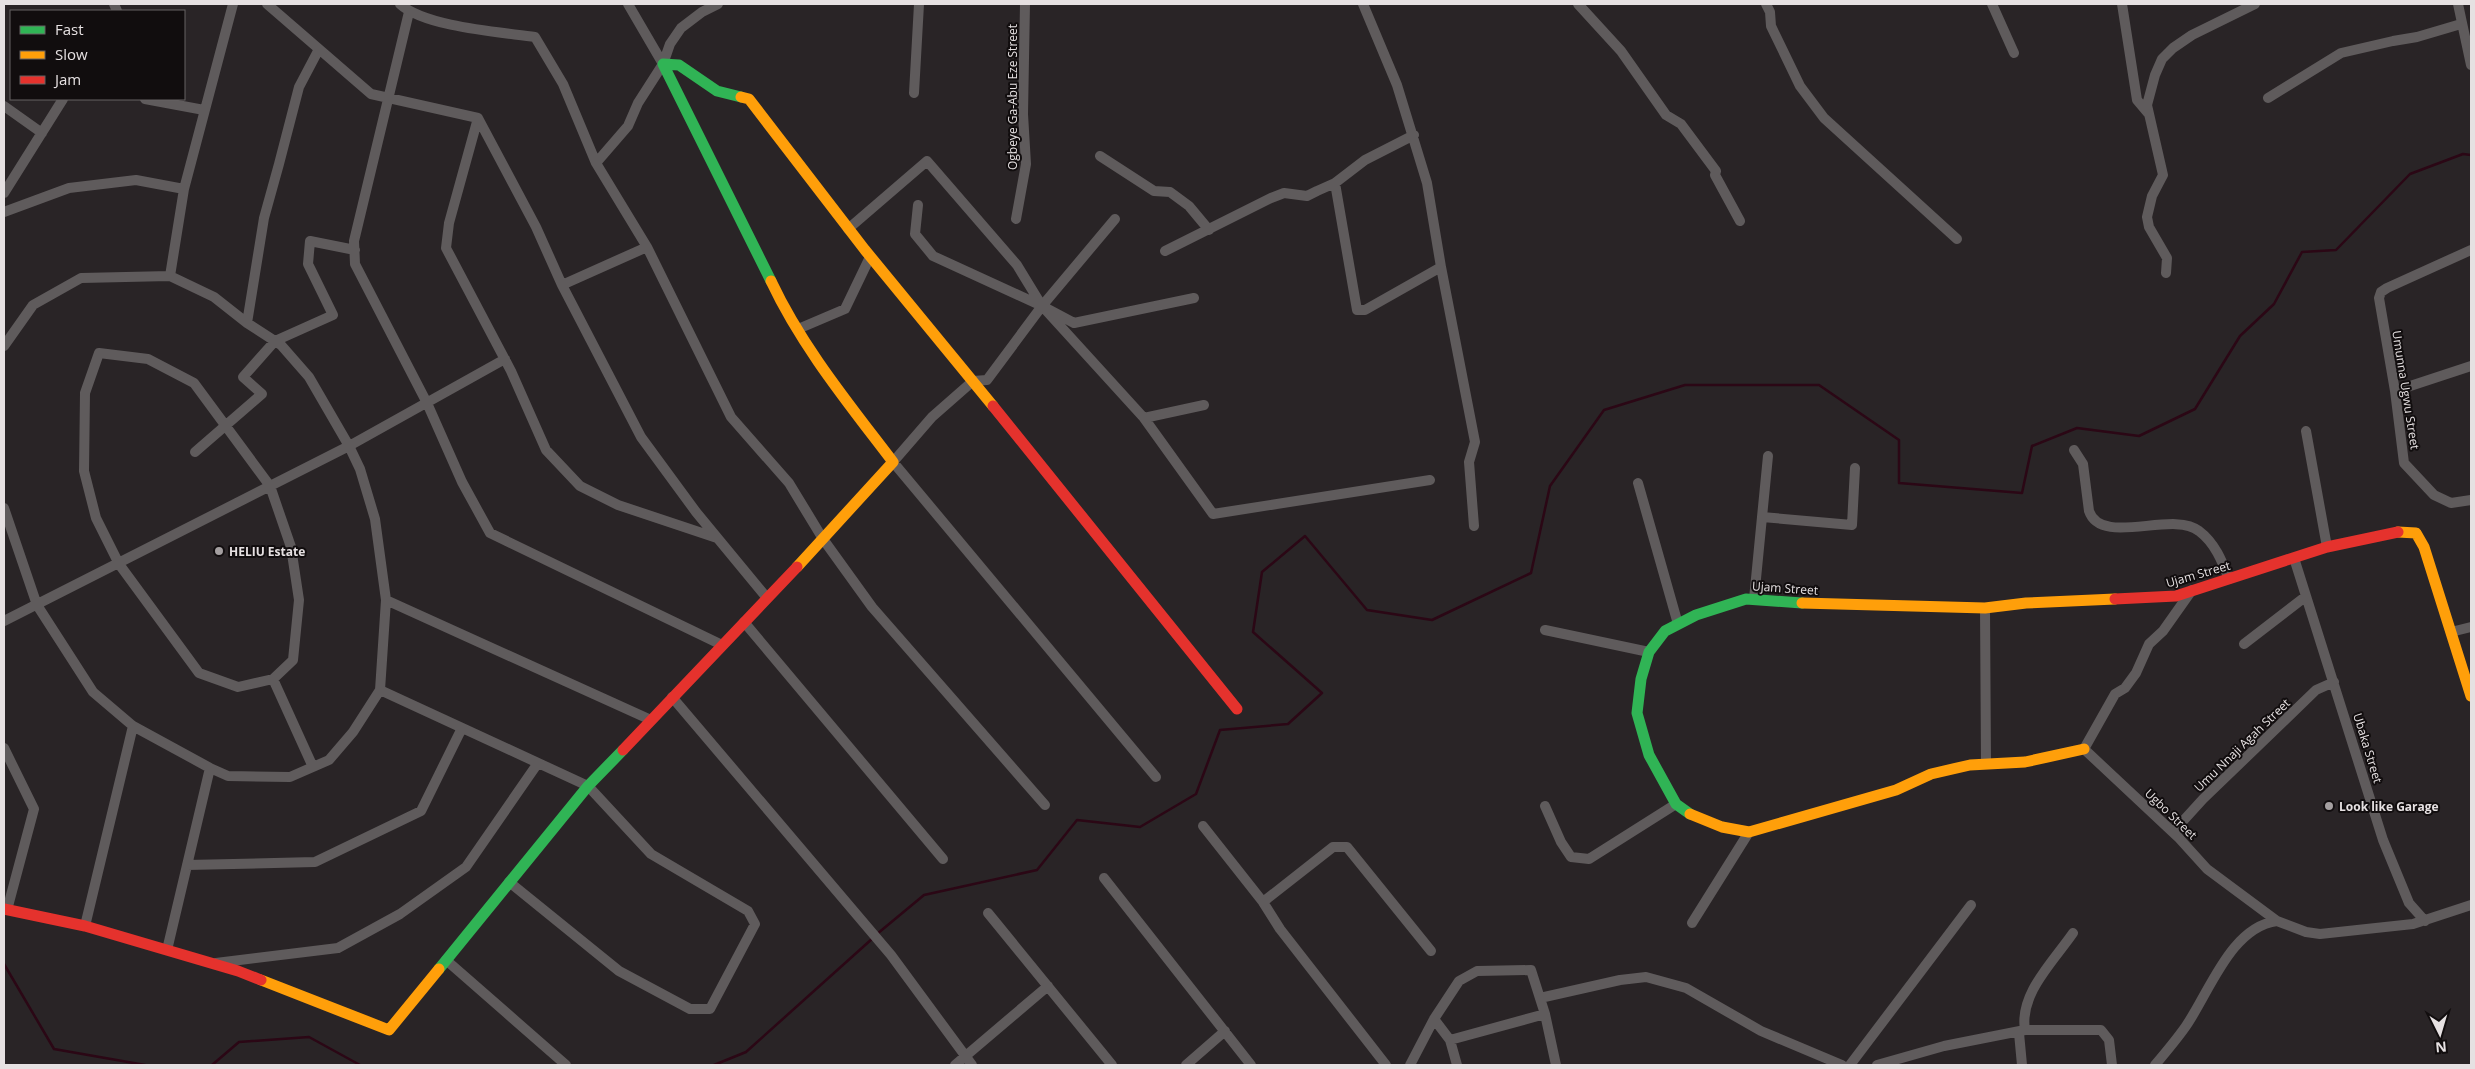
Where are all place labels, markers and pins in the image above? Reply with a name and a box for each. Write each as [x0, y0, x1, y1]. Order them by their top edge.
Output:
place label: HELIU Estate [229, 543, 305, 560]
marker: HELIU Estate [213, 545, 225, 557]
place label: Look like Garage [2339, 798, 2439, 815]
marker: Look like Garage [2323, 800, 2335, 812]

